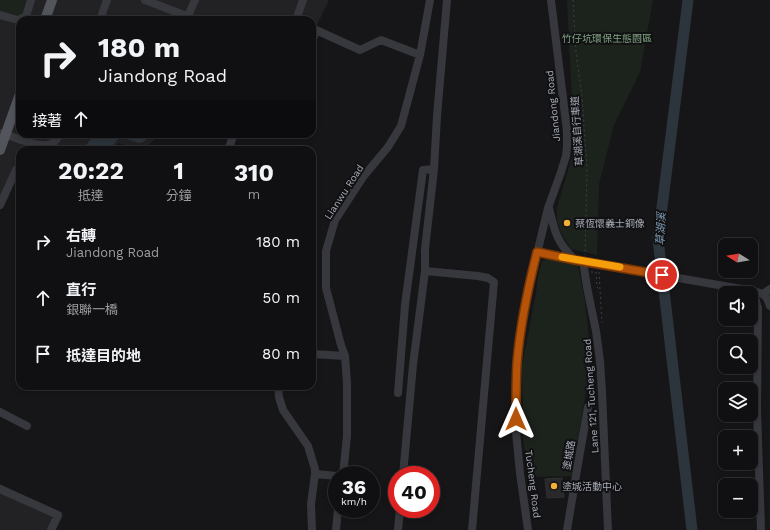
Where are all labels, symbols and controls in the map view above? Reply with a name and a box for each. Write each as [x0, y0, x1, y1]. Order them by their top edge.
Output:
text: 180 m [98, 31, 180, 64]
icon: right [32, 32, 84, 84]
park label: 竹仔坑環保生態園區 [562, 33, 652, 44]
text: Jiandong Road [98, 65, 227, 86]
street label: Jiandong Road [544, 70, 562, 142]
street label: 草湖溪自行車道 [569, 96, 585, 166]
icon: ahead [70, 108, 92, 130]
text: 接著 [32, 112, 62, 130]
text: 20:22 [58, 157, 124, 185]
text: 1 [174, 157, 184, 185]
text: 310 [234, 159, 274, 187]
street label: Lianwu Road [322, 163, 366, 221]
text: m [248, 187, 260, 202]
text: 抵達 [78, 188, 104, 203]
text: 分鐘 [166, 188, 192, 203]
water label: 草湖溪 [654, 210, 668, 246]
marker: 蔡恆懷義士銅像 [562, 218, 572, 228]
place label: 蔡恆懷義士銅像 [575, 218, 645, 229]
text: 右轉 [66, 227, 96, 245]
icon: right [32, 231, 54, 253]
text: 180 m [256, 233, 300, 251]
north arrow [718, 238, 758, 278]
map controls [718, 238, 758, 518]
text: Jiandong Road [66, 245, 159, 260]
pin [645, 258, 679, 292]
icon: arrive [651, 264, 673, 286]
text: 直行 [66, 281, 96, 299]
button: sound [718, 286, 758, 326]
icon: ahead [32, 287, 54, 309]
text: 50 m [263, 289, 300, 307]
text: 銀聯一橋 [66, 302, 118, 317]
button: search [718, 334, 758, 374]
street label: Lane 121, Tucheng Road [582, 338, 600, 454]
icon: arrive [32, 343, 54, 365]
text: 80 m [262, 345, 300, 363]
text: 抵達目的地 [66, 347, 141, 365]
button: layers [718, 382, 758, 422]
position arrow [495, 398, 537, 440]
button: + [718, 430, 758, 470]
street label: 塗城路 [561, 439, 577, 471]
street label: Tucheng Road [523, 449, 543, 519]
speed limit sign: 40 [388, 466, 440, 518]
text: 36 [342, 475, 366, 499]
button: − [718, 478, 758, 518]
marker: 塗城活動中心 [549, 481, 559, 491]
place label: 塗城活動中心 [562, 481, 622, 492]
text: km/h [341, 496, 367, 507]

